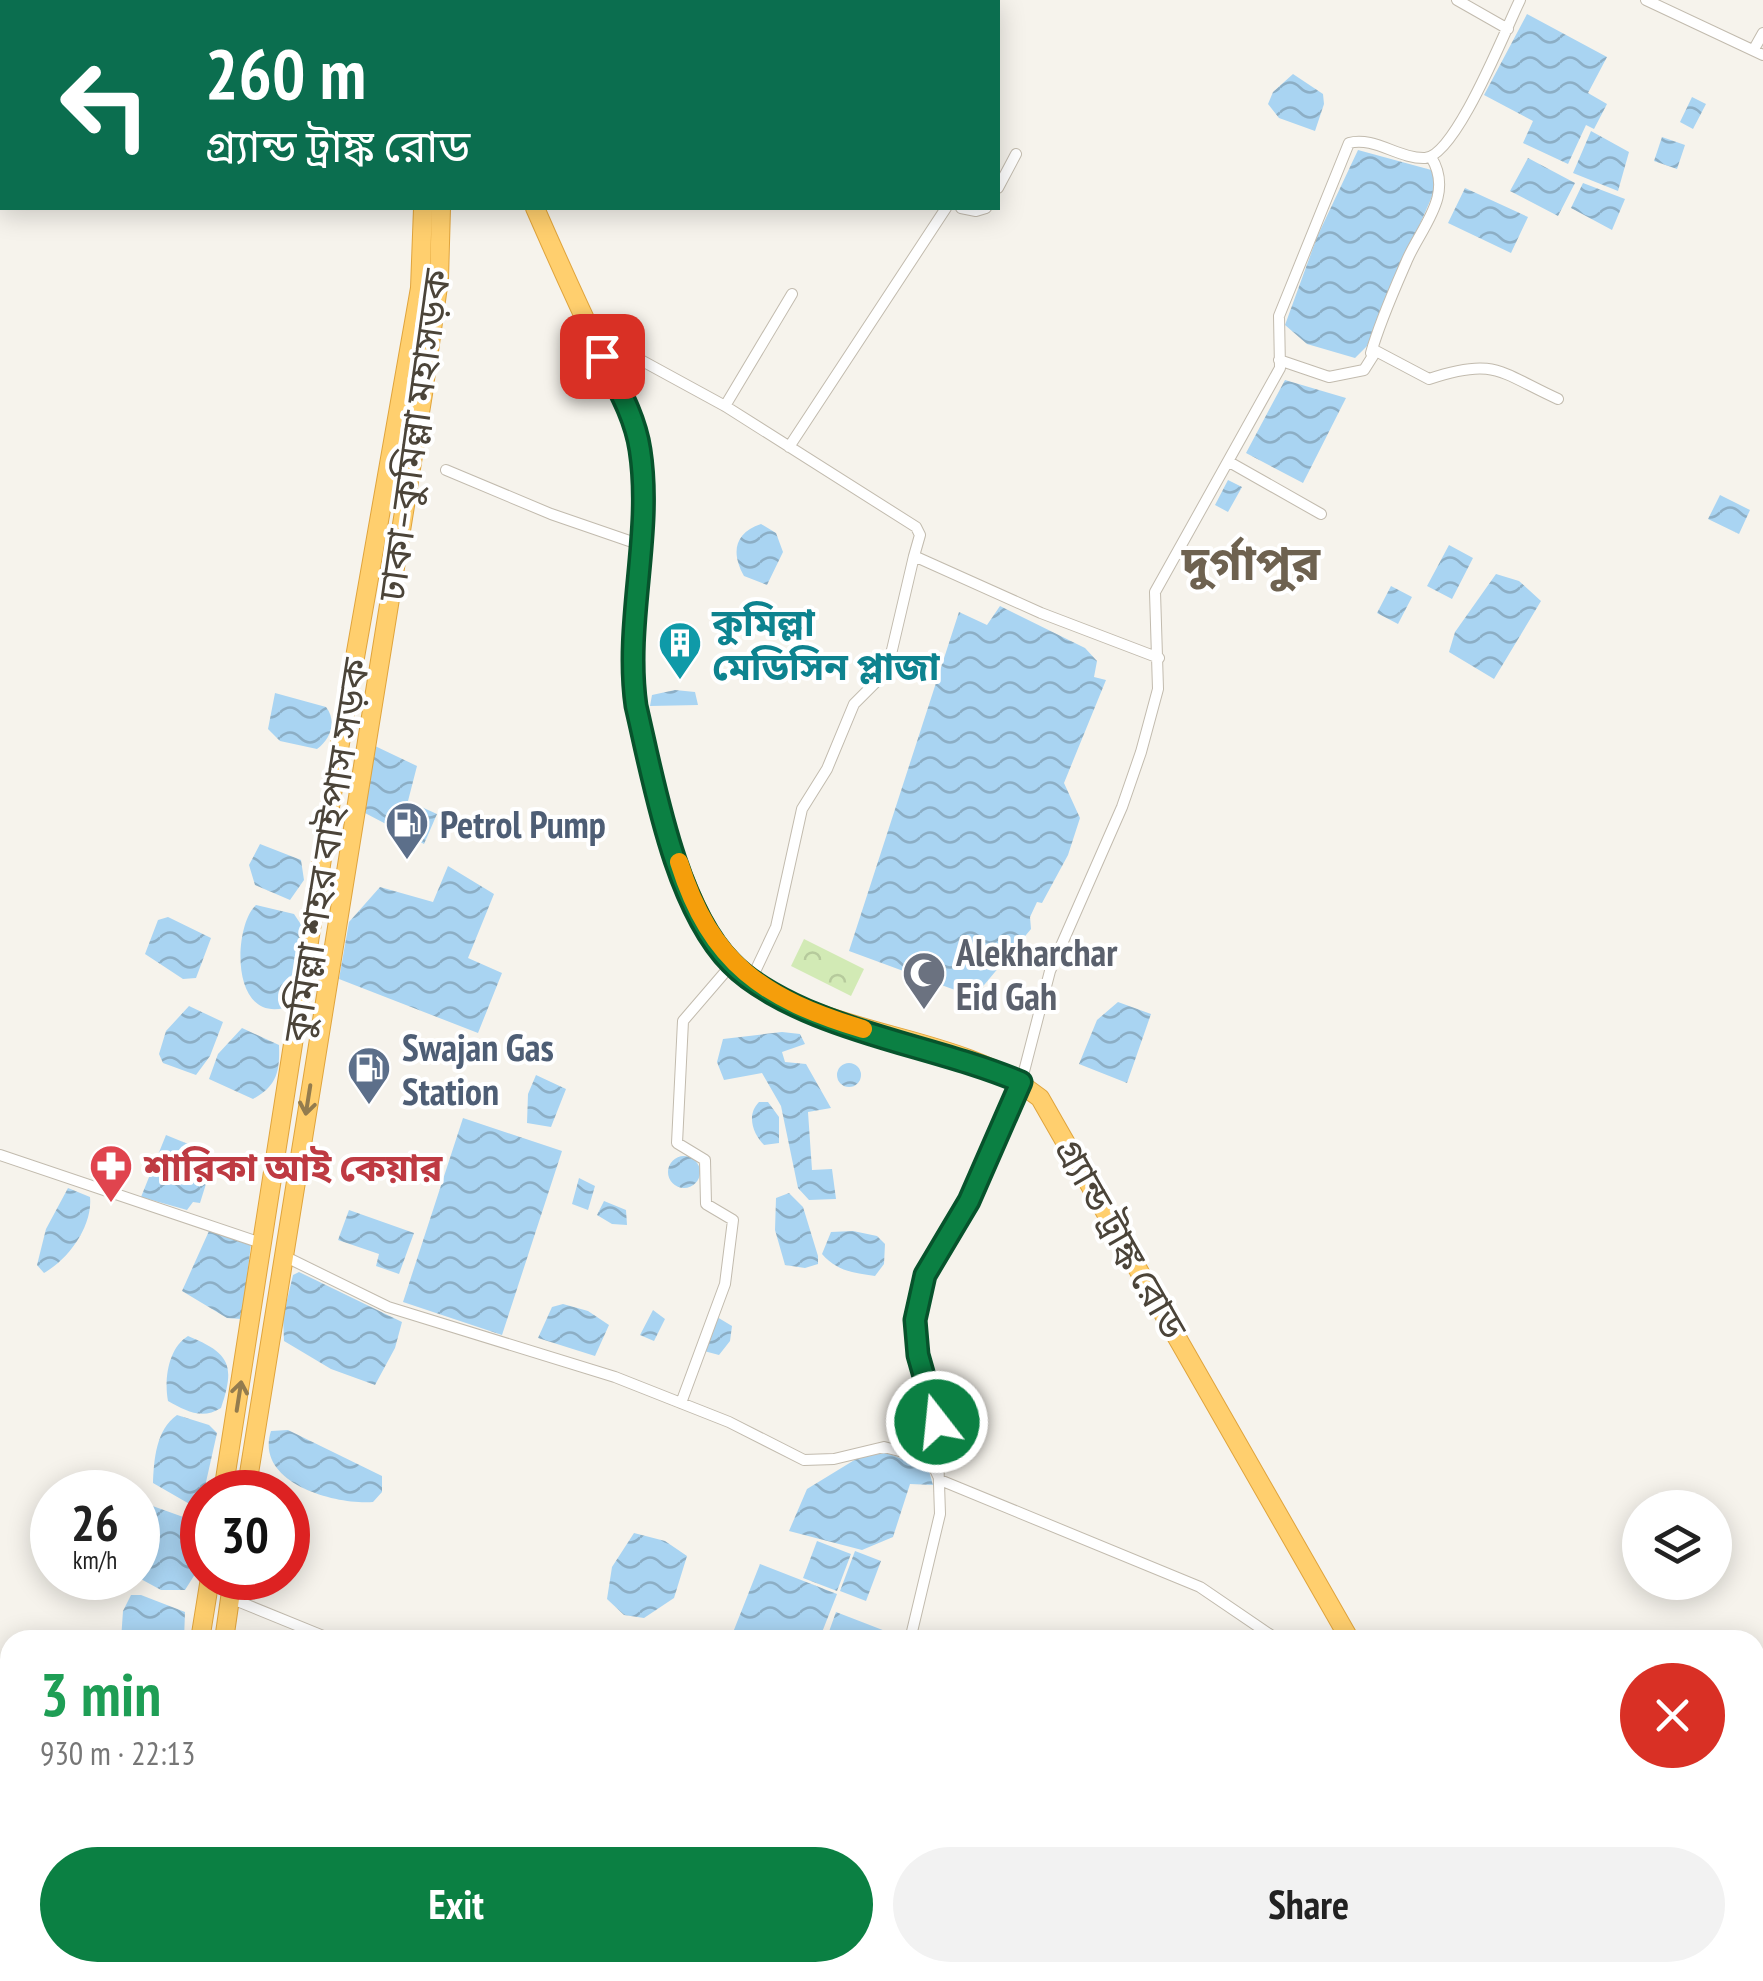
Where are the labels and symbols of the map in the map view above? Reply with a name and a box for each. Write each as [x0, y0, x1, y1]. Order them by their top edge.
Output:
street label: ঢাকা–কুমিল্লা মহাসড়ক [365, 265, 461, 605]
pin [560, 314, 645, 399]
district label: দুর্গাপুর [1181, 531, 1321, 593]
place label: কুমিল্লা মেডিসিন প্লাজা [711, 597, 941, 690]
building icon: কুমিল্লা মেডিসিন প্লাজা [657, 620, 703, 681]
street label: কুমিল্লা শহর বাইপাস সড়ক [270, 653, 380, 1046]
place label: Petrol Pump [440, 799, 606, 848]
fuel station icon: Petrol Pump [384, 800, 430, 861]
place label: Alekharchar Eid Gah [955, 927, 1118, 1020]
mosque icon: Alekharchar Eid Gah [901, 950, 947, 1011]
place label: Swajan Gas Station [402, 1022, 554, 1115]
fuel station icon: Swajan Gas Station [346, 1045, 392, 1106]
one-way arrow [299, 1083, 317, 1115]
street label: গ্র্যান্ড ট্রাঙ্ক রোড [1045, 1129, 1200, 1348]
place label: শারিকা আই কেয়ার [143, 1142, 444, 1191]
pharmacy icon: শারিকা আই কেয়ার [88, 1143, 134, 1204]
position arrow [885, 1370, 989, 1474]
one-way arrow [230, 1380, 248, 1413]
speed limit sign: 30 [180, 1470, 310, 1600]

